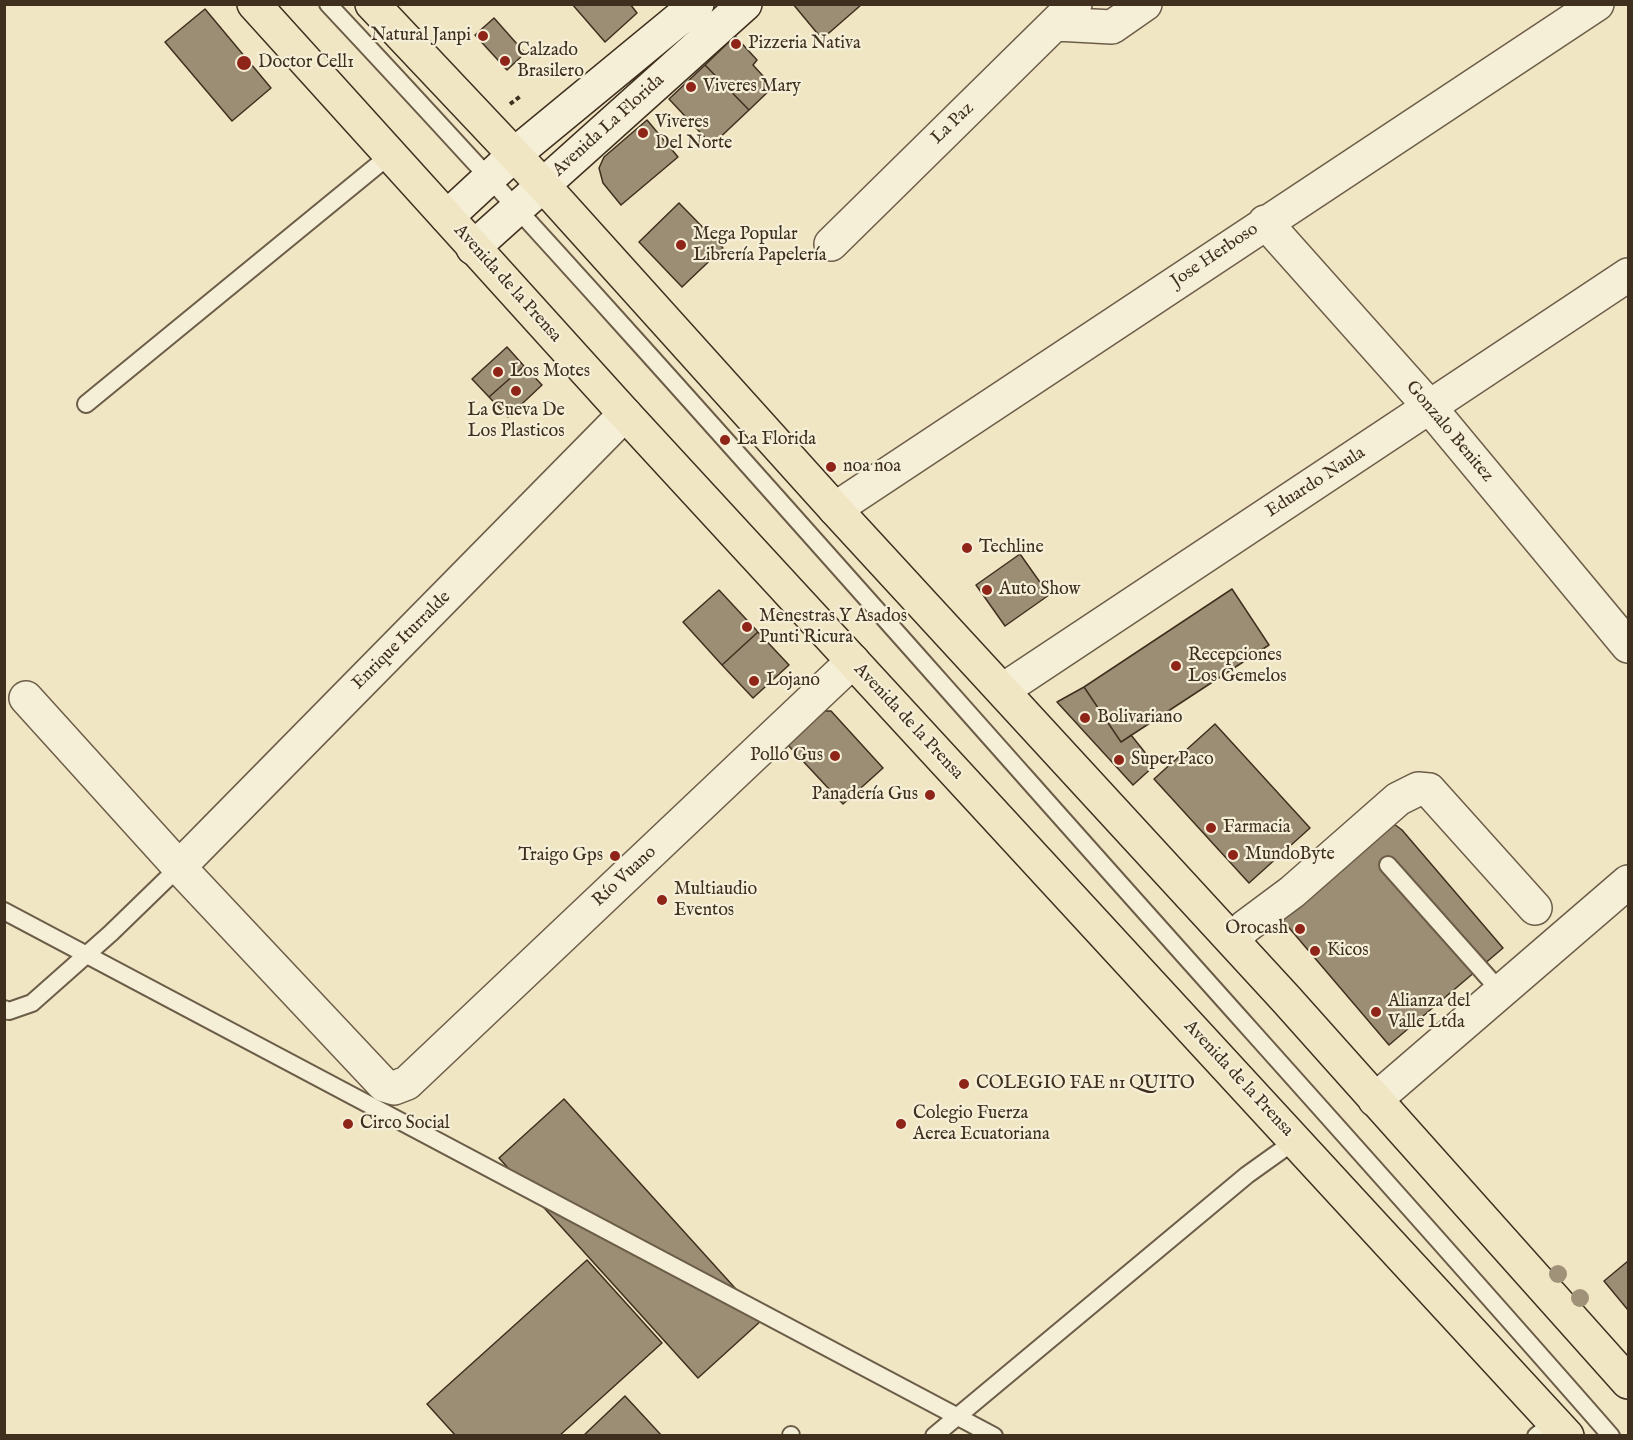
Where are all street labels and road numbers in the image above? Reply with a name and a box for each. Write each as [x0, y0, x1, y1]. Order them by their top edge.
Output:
street label: Avenida La Florida [549, 70, 669, 182]
street label: La Paz [927, 99, 979, 149]
street label: Jose Herboso [1167, 219, 1263, 293]
street label: Avenida de la Prensa [448, 221, 566, 347]
street label: Gonzalo Benitez [1400, 377, 1498, 487]
street label: Eduardo Naula [1262, 443, 1370, 523]
street label: Enrique Iturralde [348, 587, 456, 695]
street label: Avenida de la Prensa [849, 659, 967, 785]
street label: Río Vuano [588, 842, 662, 912]
street label: Avenida de la Prensa [1179, 1016, 1297, 1142]

